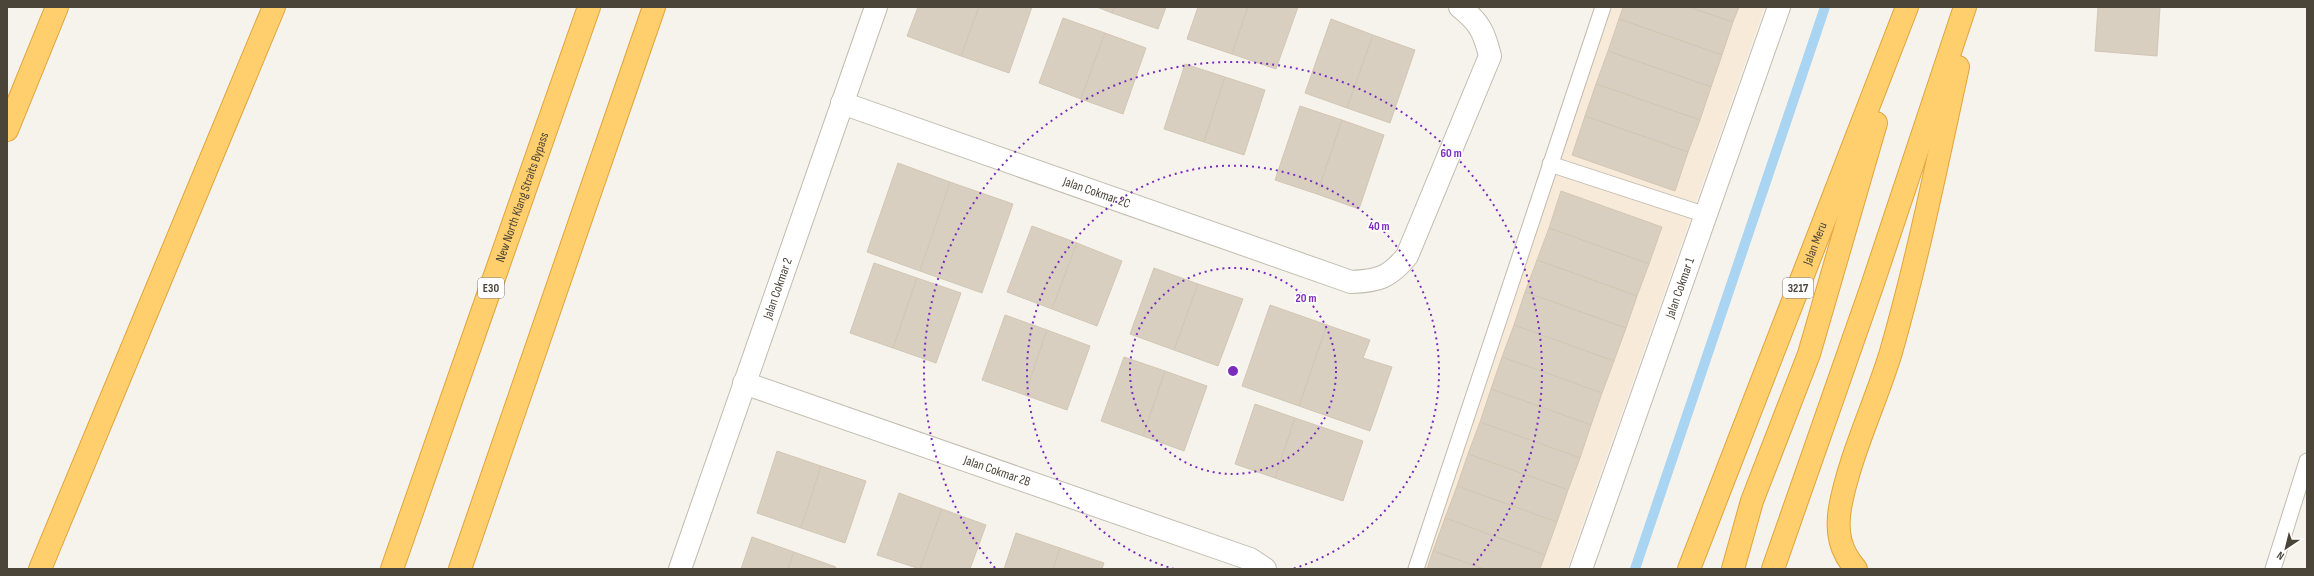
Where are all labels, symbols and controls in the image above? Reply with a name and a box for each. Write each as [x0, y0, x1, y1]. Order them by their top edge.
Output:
street label: New North Klang Straits Bypass [492, 130, 553, 264]
text: 60 m [1440, 146, 1462, 161]
street label: Jalan Cokmar 2C [1060, 173, 1132, 212]
text: 40 m [1368, 219, 1390, 234]
street label: Jalan Meru [1799, 220, 1831, 268]
street label: Jalan Cokmar 1 [1662, 255, 1698, 321]
street label: Jalan Cokmar 2 [759, 256, 796, 322]
road number: E30 [478, 278, 504, 298]
road number: 3217 [1783, 278, 1813, 298]
text: 20 m [1296, 291, 1316, 306]
centre of rings [1226, 364, 1240, 378]
street label: Jalan Cokmar 2B [961, 452, 1033, 490]
north arrow [2266, 528, 2306, 568]
text: N [2274, 549, 2287, 563]

